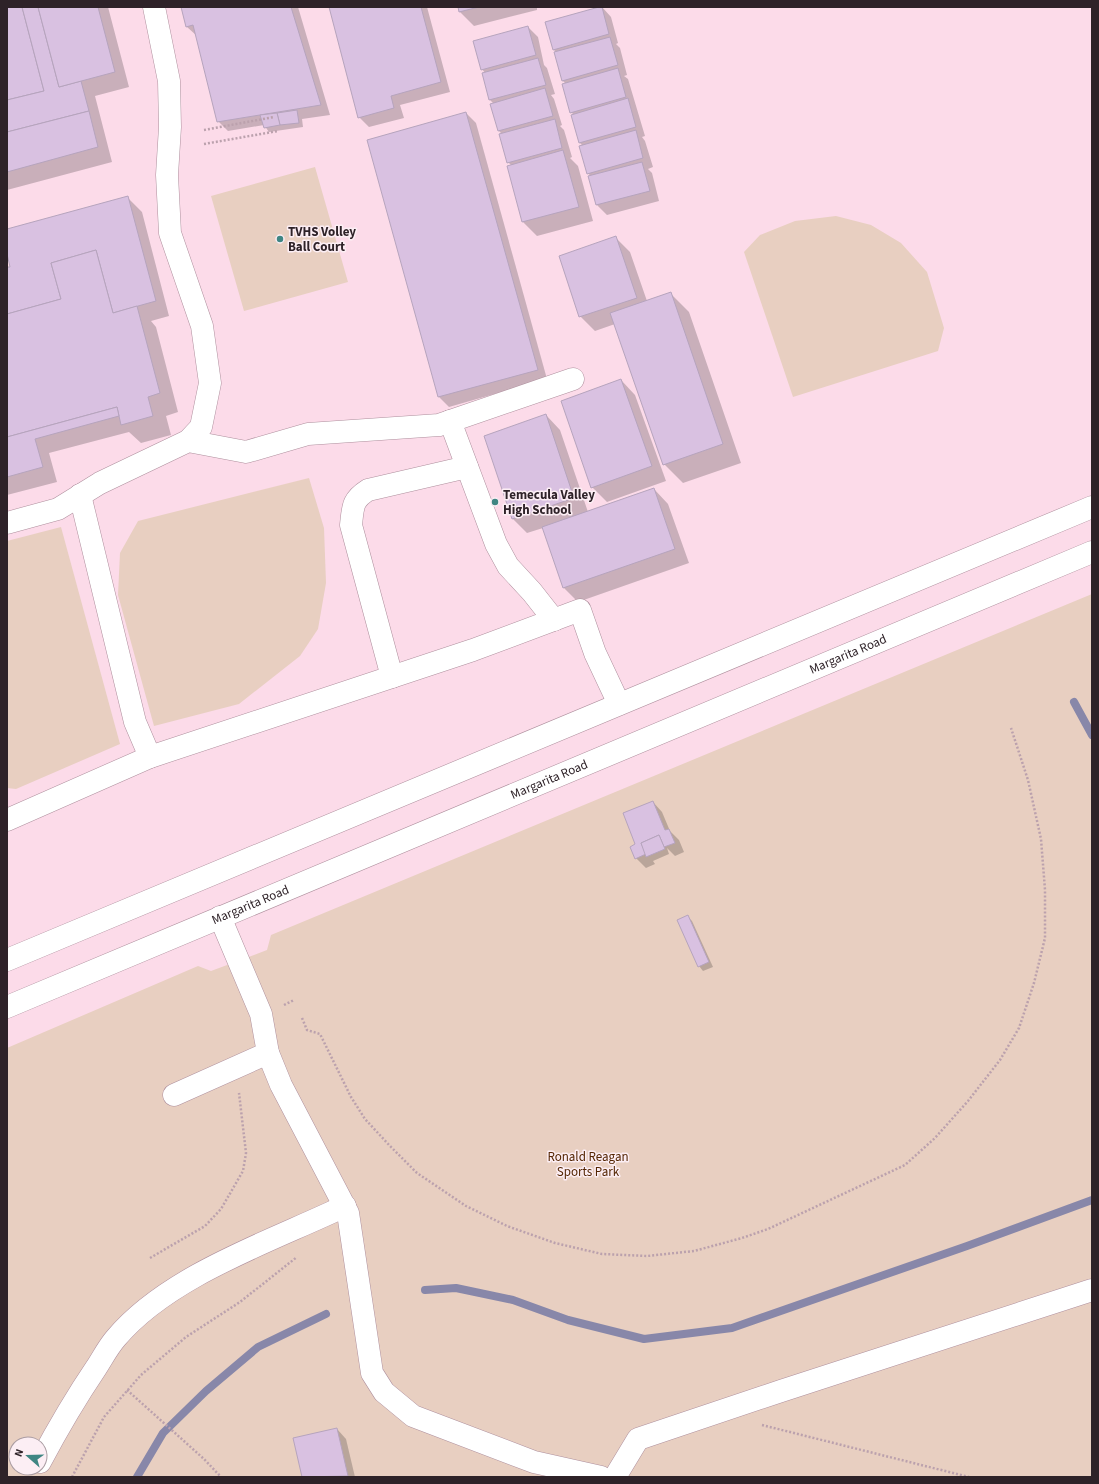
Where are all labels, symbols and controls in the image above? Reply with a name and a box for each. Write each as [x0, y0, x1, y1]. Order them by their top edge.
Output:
place label: TVHS Volley Ball Court [288, 223, 356, 256]
marker: TVHS Volley Ball Court [275, 234, 285, 244]
place label: Temecula Valley High School [503, 486, 595, 519]
marker: Temecula Valley High School [490, 497, 500, 507]
street label: Margarita Road [807, 630, 889, 679]
street label: Margarita Road [508, 755, 591, 804]
street label: Margarita Road [209, 881, 292, 929]
park label: Ronald Reagan Sports Park [547, 1148, 629, 1181]
north arrow [8, 1436, 48, 1476]
text: N [11, 1447, 27, 1459]

